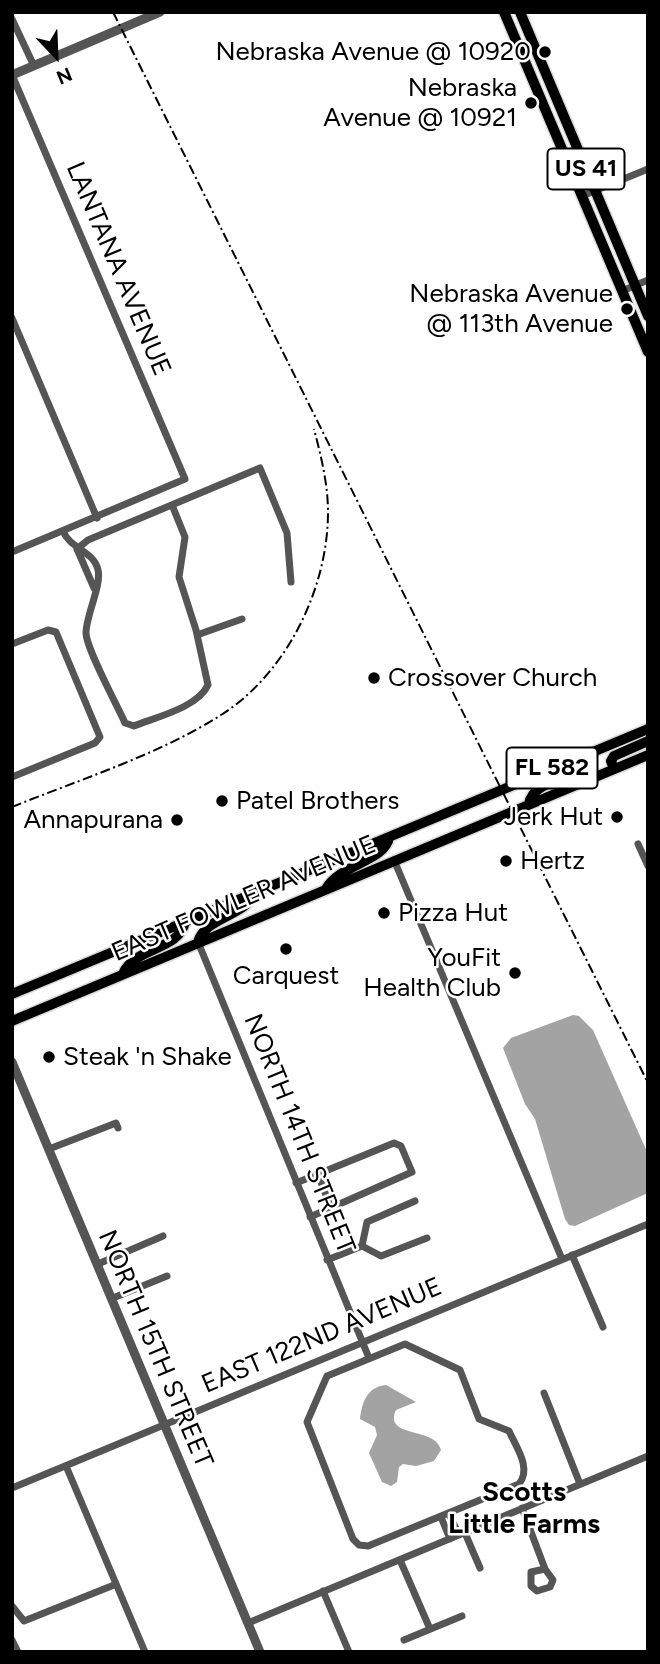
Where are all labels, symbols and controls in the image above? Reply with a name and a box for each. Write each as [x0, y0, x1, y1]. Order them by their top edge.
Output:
north arrow [21, 21, 91, 91]
place label: Nebraska Avenue @ 10920 [215, 36, 531, 68]
marker: Nebraska Avenue @ 10920 [537, 44, 553, 60]
text: N [53, 62, 76, 89]
place label: Nebraska Avenue @ 10921 [323, 72, 517, 134]
marker: Nebraska Avenue @ 10921 [523, 95, 539, 111]
road number: US 41 [548, 148, 624, 190]
street label: LANTANA AVENUE [59, 157, 177, 381]
place label: Nebraska Avenue @ 113th Avenue [409, 278, 613, 340]
marker: Nebraska Avenue @ 113th Avenue [619, 301, 635, 317]
place label: Crossover Church [388, 662, 597, 694]
marker: Crossover Church [366, 670, 382, 686]
road number: FL 582 [506, 748, 598, 788]
place label: Patel Brothers [236, 785, 399, 817]
marker: Patel Brothers [214, 793, 230, 809]
place label: Jerk Hut [504, 801, 603, 833]
place label: Annapurana [23, 804, 163, 836]
marker: Jerk Hut [609, 809, 625, 825]
marker: Annapurana [169, 812, 185, 828]
street label: EAST FOWLER AVENUE [107, 829, 381, 969]
place label: Hertz [520, 845, 585, 877]
marker: Hertz [498, 853, 514, 869]
place label: Pizza Hut [398, 897, 508, 929]
marker: Pizza Hut [376, 905, 392, 921]
marker: Carquest [278, 941, 294, 957]
place label: YouFit Health Club [363, 942, 501, 1004]
place label: Carquest [233, 960, 339, 992]
marker: YouFit Health Club [507, 965, 523, 981]
street label: NORTH 14TH STREET [237, 1010, 361, 1258]
place label: Steak 'n Shake [63, 1041, 232, 1073]
marker: Steak 'n Shake [41, 1049, 57, 1065]
street label: NORTH 15TH STREET [91, 1226, 219, 1472]
street label: EAST 122ND AVENUE [197, 1271, 447, 1401]
district label: Scotts Little Farms [448, 1476, 600, 1542]

